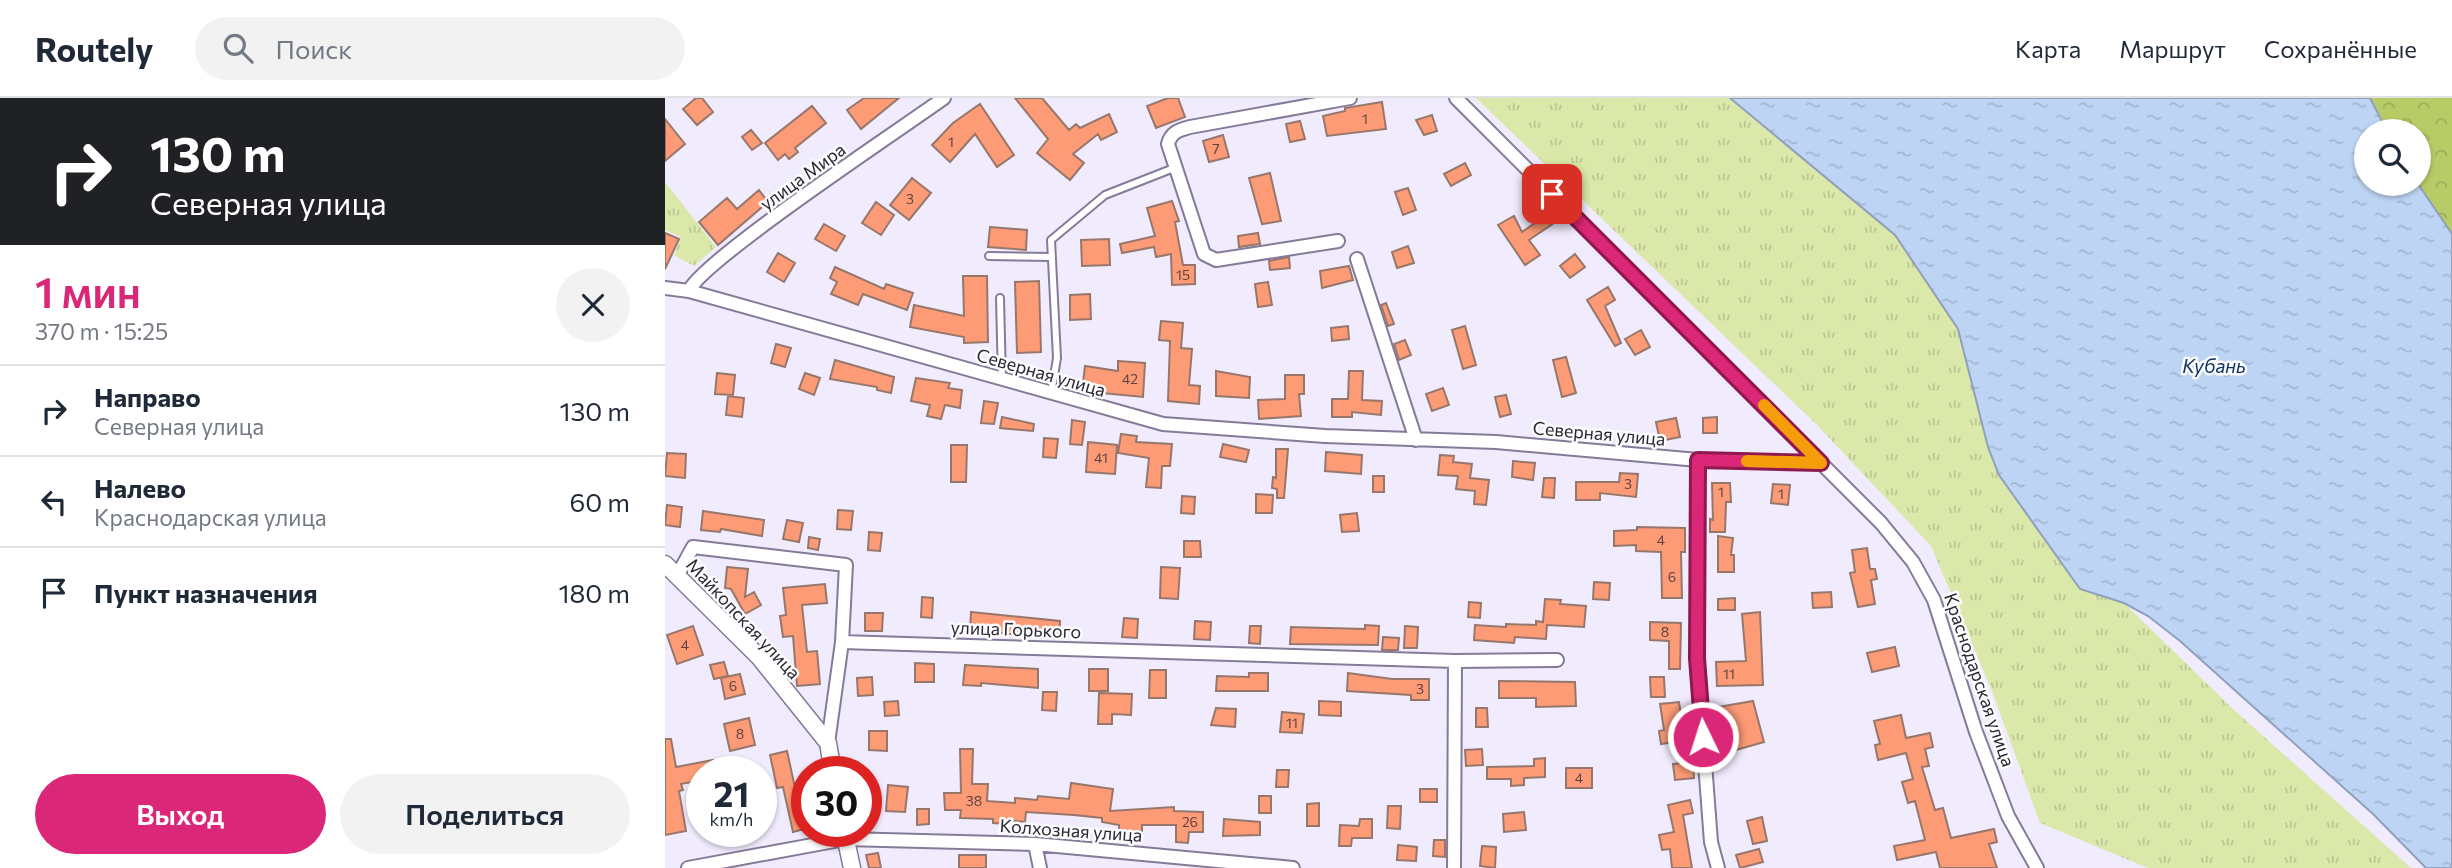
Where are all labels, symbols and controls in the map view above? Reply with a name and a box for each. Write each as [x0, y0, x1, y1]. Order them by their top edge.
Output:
search box [195, 17, 685, 80]
text: Routely [35, 28, 153, 69]
icon: search [219, 29, 257, 67]
text: Поиск [275, 33, 352, 64]
text: Карта [2015, 34, 2081, 63]
text: Маршрут [2119, 34, 2226, 63]
text: Сохранённые [2264, 34, 2417, 63]
house number: 1 [1362, 110, 1368, 127]
map controls [2354, 119, 2431, 196]
button: search [2354, 119, 2431, 196]
text: 130 m [150, 122, 285, 182]
icon: right [35, 126, 126, 217]
house number: 1 [948, 133, 954, 150]
street label: улица Мира [755, 138, 849, 215]
house number: 7 [1212, 140, 1220, 157]
pin [1522, 164, 1582, 224]
icon: arrive [1533, 175, 1571, 213]
text: Северная улица [150, 182, 387, 222]
house number: 3 [906, 190, 914, 207]
text: 1 мин [35, 265, 141, 317]
house number: 15 [1176, 266, 1190, 283]
button: close [556, 268, 630, 342]
text: 370 m · 15:25 [35, 317, 168, 345]
street label: Северная улица [974, 343, 1108, 401]
water label: Кубань [2182, 354, 2246, 377]
house number: 42 [1122, 370, 1138, 387]
text: Направо [94, 381, 201, 412]
icon: right [35, 392, 73, 430]
text: 130 m [559, 395, 630, 426]
text: Северная улица [94, 412, 264, 440]
street label: Северная улица [1532, 416, 1666, 450]
house number: 41 [1094, 449, 1108, 466]
text: Налево [94, 472, 186, 503]
house number: 3 [1624, 475, 1632, 492]
icon: left [35, 483, 73, 521]
house number: 1 [1718, 483, 1724, 500]
house number: 1 [1778, 485, 1784, 502]
text: 60 m [570, 486, 630, 517]
text: Краснодарская улица [94, 503, 327, 531]
house number: 4 [1657, 531, 1666, 548]
street label: Майкопская улица [682, 553, 805, 683]
house number: 6 [1668, 568, 1676, 585]
icon: arrive [35, 574, 73, 612]
text: Пункт назначения [94, 577, 318, 608]
text: 180 m [558, 577, 630, 608]
street label: Краснодарская улица [1940, 590, 2020, 769]
street label: улица Горького [950, 616, 1082, 642]
house number: 8 [1661, 623, 1669, 640]
house number: 4 [681, 636, 690, 653]
house number: 11 [1723, 665, 1735, 682]
house number: 6 [729, 677, 737, 694]
house number: 3 [1416, 680, 1424, 697]
position arrow [1666, 700, 1740, 774]
house number: 11 [1286, 714, 1298, 731]
house number: 8 [736, 725, 744, 742]
speed limit sign: 30 [791, 756, 882, 847]
house number: 4 [1575, 769, 1584, 786]
text: 21 [714, 771, 749, 814]
button: Выход [35, 774, 326, 854]
button: Поделиться [340, 774, 630, 854]
house number: 38 [966, 792, 982, 809]
text: km/h [710, 808, 753, 830]
house number: 26 [1182, 813, 1198, 830]
street label: Колхозная улица [999, 814, 1143, 846]

